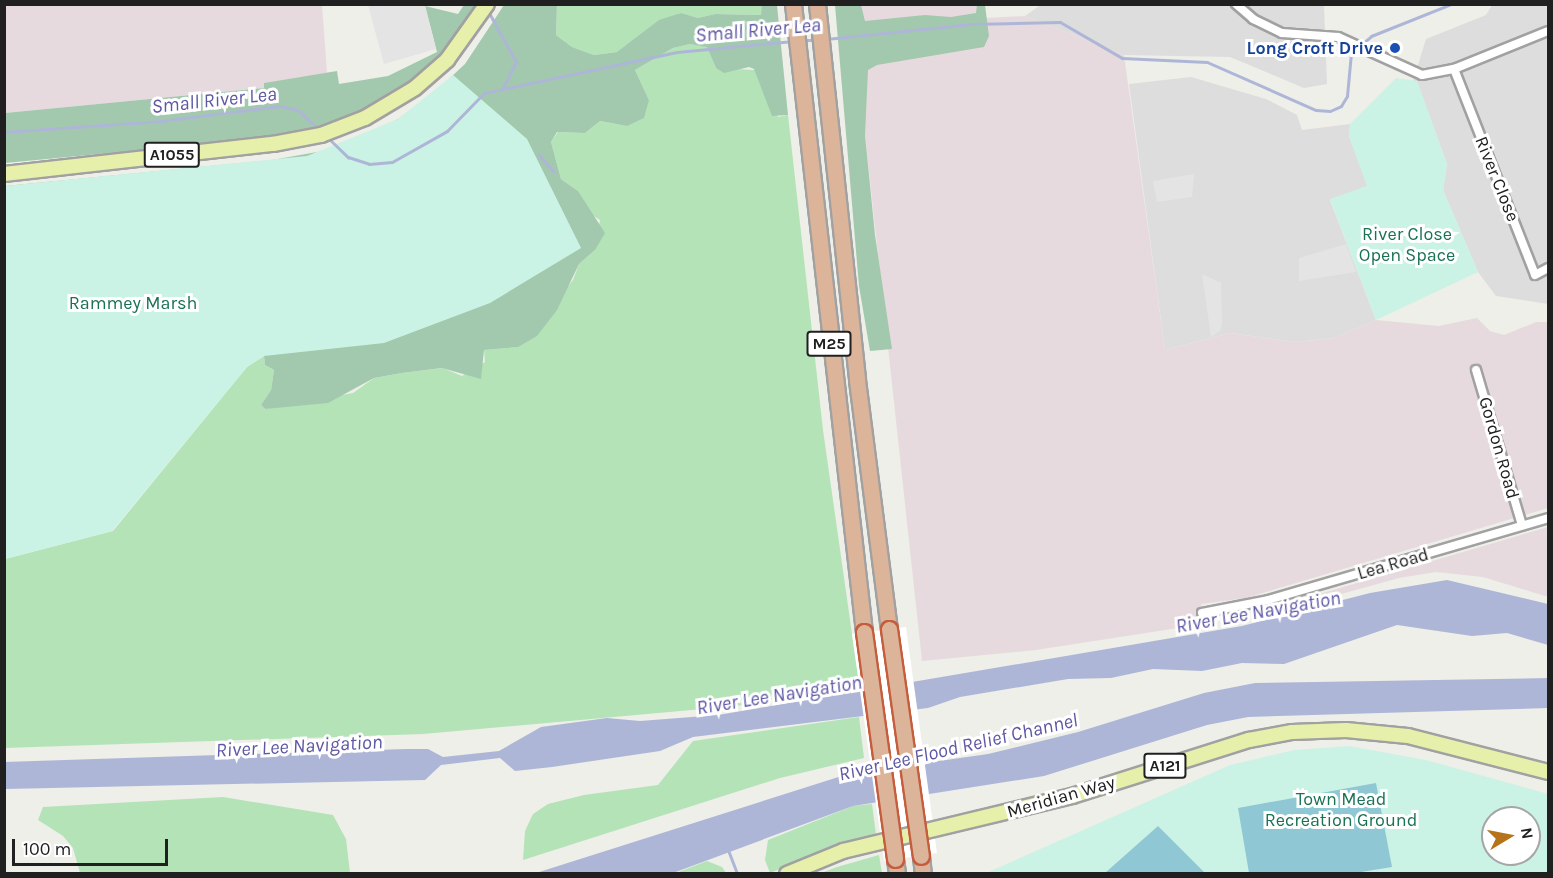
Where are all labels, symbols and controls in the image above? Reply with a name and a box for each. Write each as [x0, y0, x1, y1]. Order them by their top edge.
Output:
water label: Small River Lea [694, 13, 822, 47]
place label: Long Croft Drive [1247, 37, 1383, 59]
marker: Long Croft Drive [1388, 41, 1402, 55]
water label: Small River Lea [150, 81, 278, 119]
street label: River Close [1470, 133, 1524, 225]
road number: A1055 [144, 142, 201, 168]
park label: River Close Open Space [1359, 224, 1455, 266]
park label: Rammey Marsh [69, 292, 197, 314]
road number: M25 [806, 331, 852, 357]
street label: Gordon Road [1474, 395, 1524, 501]
street label: Lea Road [1355, 544, 1431, 584]
water label: River Lee Navigation [1174, 586, 1342, 638]
water label: River Lee Navigation [695, 670, 863, 720]
water label: River Lee Flood Relief Channel [836, 708, 1080, 786]
water label: River Lee Navigation [215, 730, 383, 762]
road number: A121 [1142, 753, 1188, 779]
street label: Meridian Way [1005, 771, 1117, 823]
park label: Town Mead Recreation Ground [1265, 789, 1417, 832]
north arrow [1481, 806, 1541, 866]
text: N [1517, 826, 1538, 840]
scale bar [15, 827, 171, 865]
text: 100 m [23, 838, 71, 860]

